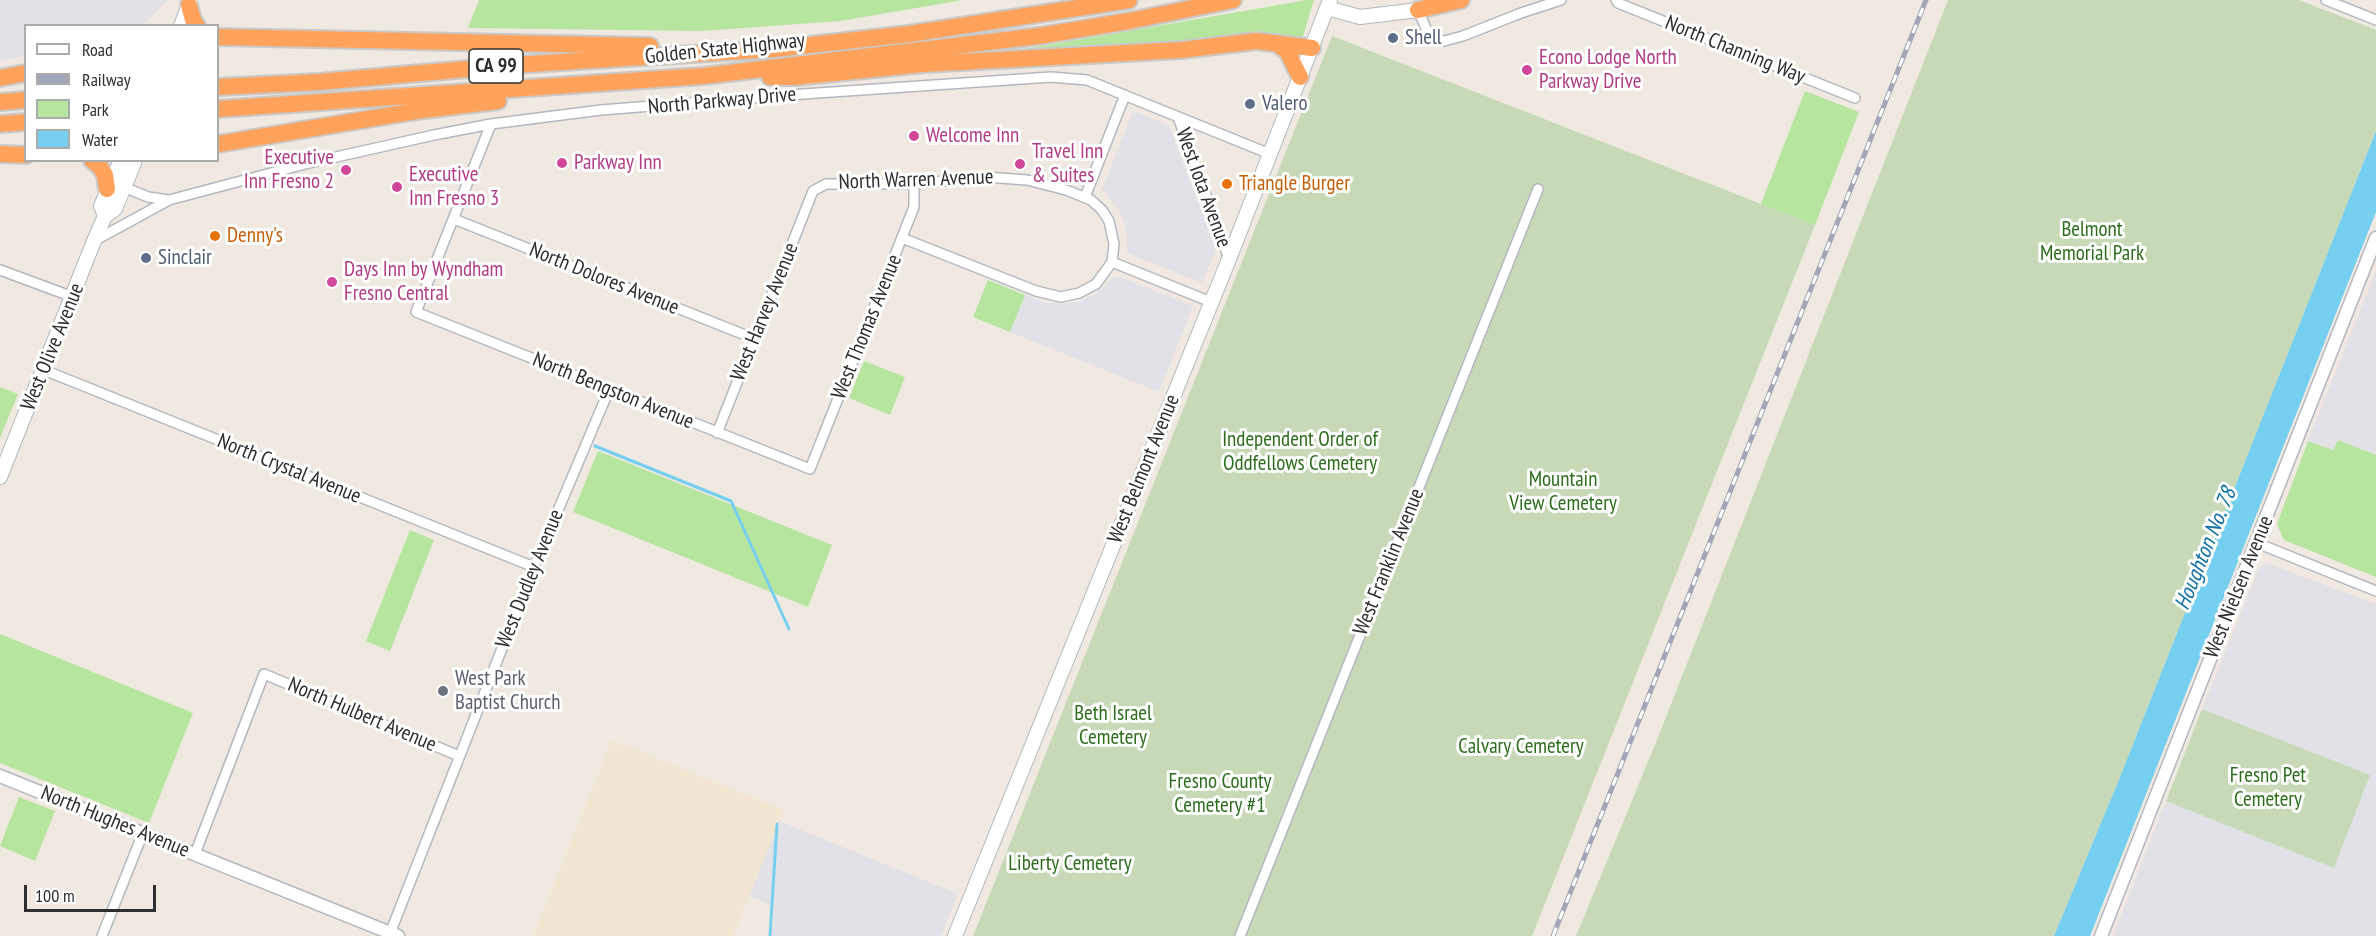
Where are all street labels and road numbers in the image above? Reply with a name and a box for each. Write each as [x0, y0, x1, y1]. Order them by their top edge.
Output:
street label: North Channing Way [1661, 10, 1809, 90]
street label: Golden State Highway [644, 28, 806, 70]
road number: CA 99 [469, 49, 523, 83]
street label: North Parkway Drive [647, 82, 797, 120]
street label: West Iota Avenue [1170, 125, 1236, 251]
street label: North Warren Avenue [838, 165, 994, 195]
street label: North Dolores Avenue [525, 237, 683, 321]
street label: West Harvey Avenue [726, 239, 804, 385]
street label: West Thomas Avenue [827, 251, 907, 403]
street label: West Olive Avenue [16, 280, 90, 414]
street label: North Bengston Avenue [529, 347, 697, 435]
street label: West Belmont Avenue [1103, 391, 1185, 547]
street label: North Crystal Avenue [213, 429, 365, 509]
street label: West Franklin Avenue [1348, 485, 1430, 639]
street label: West Dudley Avenue [491, 506, 569, 652]
street label: West Nielsen Avenue [2199, 512, 2279, 662]
street label: North Hulbert Avenue [284, 672, 440, 758]
street label: North Hughes Avenue [37, 781, 193, 863]

